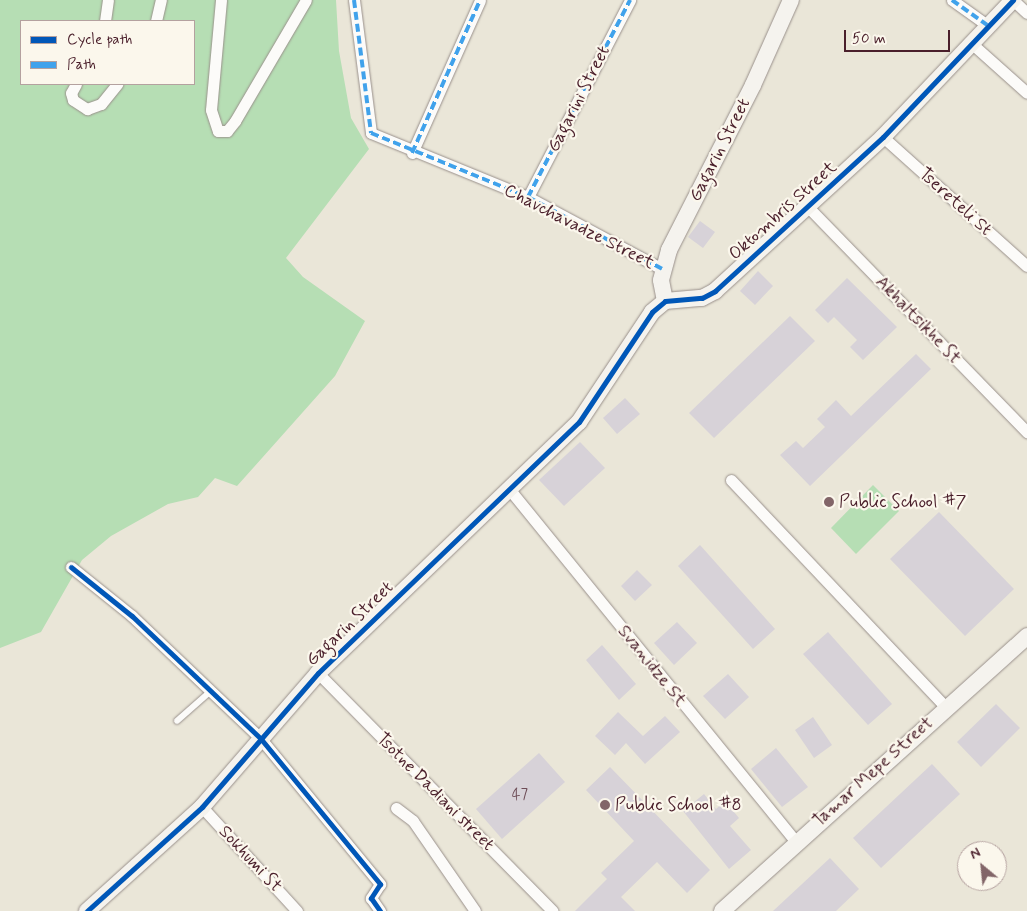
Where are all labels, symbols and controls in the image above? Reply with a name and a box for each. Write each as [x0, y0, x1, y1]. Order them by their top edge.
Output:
legend [20, 20, 195, 85]
scale bar [847, 20, 953, 52]
text: 50 m [852, 29, 886, 49]
text: Cycle path [67, 30, 132, 50]
street label: Gagarini Street [542, 41, 616, 157]
text: Path [67, 55, 96, 75]
street label: Gagarin Street [684, 94, 756, 206]
street label: Oktombris Street [725, 157, 841, 265]
street label: Tsereteli St [914, 163, 996, 241]
street label: Chavchavadze Street [500, 180, 658, 274]
street label: Akhaltsikhe St [871, 272, 965, 368]
place label: Public School #7 [839, 491, 967, 513]
marker: Public School #7 [823, 496, 835, 508]
street label: Gagarin Street [301, 576, 399, 672]
street label: Svanidze St [614, 623, 690, 709]
street label: Tamar Mepe Street [809, 713, 937, 831]
street label: Tsotne Dadiani street [369, 726, 501, 858]
house number: 47 [512, 787, 528, 805]
place label: Public School #8 [615, 794, 743, 816]
marker: Public School #8 [599, 799, 611, 811]
street label: Sokhumi St [214, 822, 286, 896]
north arrow [957, 841, 1007, 891]
text: N [967, 844, 984, 864]

